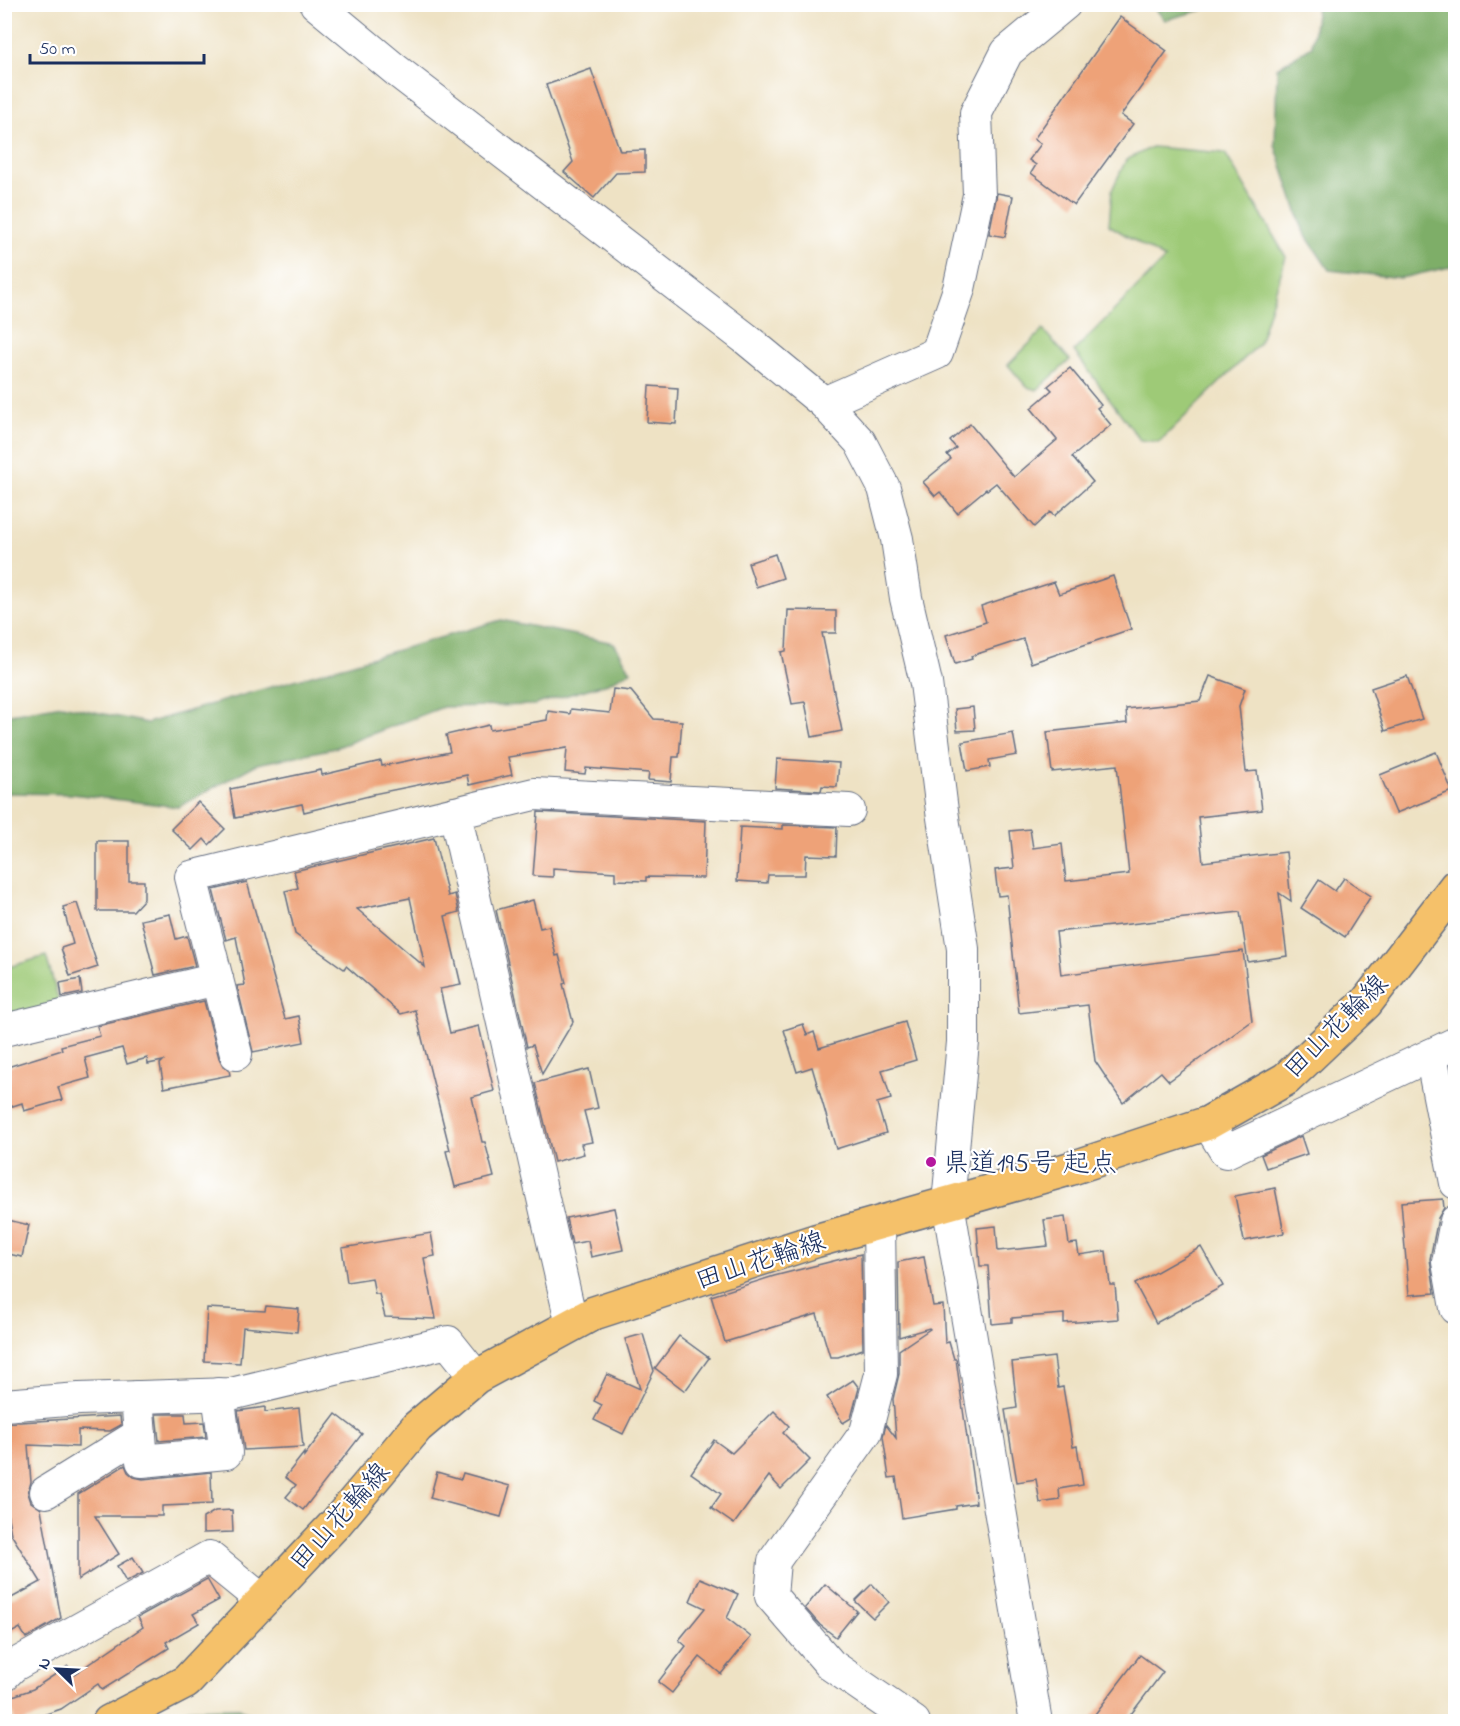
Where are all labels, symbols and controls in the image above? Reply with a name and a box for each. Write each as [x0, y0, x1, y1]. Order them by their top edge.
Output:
scale bar [30, 27, 204, 65]
text: 50 m [39, 37, 76, 63]
street label: 田山花輪線 [1275, 966, 1398, 1089]
place label: 県道195号 起点 [943, 1145, 1117, 1184]
marker: 県道195号 起点 [924, 1155, 938, 1169]
street label: 田山花輪線 [691, 1223, 831, 1302]
street label: 田山花輪線 [281, 1454, 401, 1581]
north arrow [27, 1639, 87, 1699]
text: N [32, 1654, 58, 1674]

